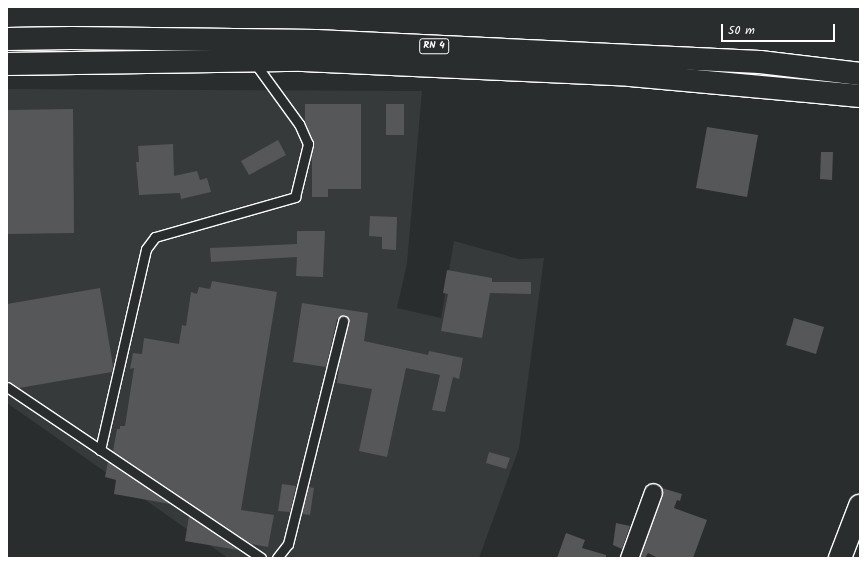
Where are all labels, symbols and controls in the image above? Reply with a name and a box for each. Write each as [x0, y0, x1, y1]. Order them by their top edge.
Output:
scale bar [723, 16, 837, 42]
text: 50 m [728, 21, 755, 40]
road number: RN 4 [419, 38, 449, 54]

